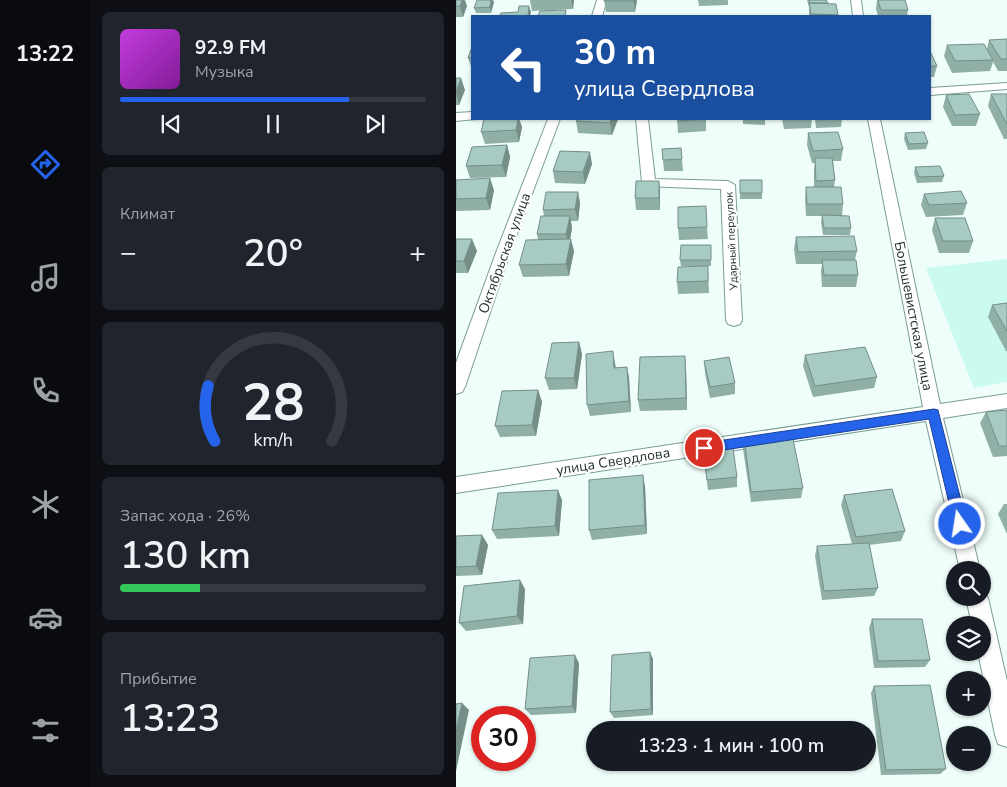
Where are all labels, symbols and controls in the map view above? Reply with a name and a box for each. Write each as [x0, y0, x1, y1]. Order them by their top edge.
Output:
text: 30 m [574, 29, 656, 76]
text: 92.9 FM [195, 35, 266, 61]
icon: left [491, 35, 556, 100]
text: 13:22 [16, 39, 74, 69]
text: Музыка [195, 61, 254, 83]
text: улица Свердлова [574, 74, 755, 104]
icon: previous [157, 110, 185, 138]
icon: pause [259, 110, 287, 138]
icon: next [361, 110, 389, 138]
icon: directions [28, 147, 63, 182]
street label: Октябрьская улица [474, 190, 535, 316]
street label: Ударный переулок [721, 191, 742, 291]
text: Климат [120, 203, 175, 225]
text: 20° [243, 228, 303, 279]
text: − [120, 234, 137, 272]
text: + [409, 234, 426, 272]
street label: Большевистская улица [890, 240, 937, 392]
icon: music [28, 260, 63, 295]
text: 28 [242, 367, 304, 438]
icon: phone [28, 373, 63, 408]
pin [683, 427, 725, 469]
text: km/h [253, 428, 293, 452]
icon: arrive [690, 434, 718, 462]
street label: улица Свердлова [555, 443, 671, 480]
icon: climate [28, 487, 63, 522]
position arrow [933, 497, 985, 549]
text: Запас хода · 26% [120, 505, 250, 527]
text: 130 km [120, 530, 251, 581]
map controls [946, 561, 991, 771]
button: search [946, 561, 991, 606]
icon: car [28, 600, 63, 635]
button: layers [946, 616, 991, 661]
text: Прибытие [120, 668, 197, 690]
button: + [946, 671, 991, 716]
text: 13:23 [120, 693, 220, 744]
speed limit sign: 30 [471, 706, 536, 771]
icon: filters [28, 713, 63, 748]
button: − [946, 726, 991, 771]
text: 13:23 · 1 мин · 100 m [638, 733, 824, 759]

